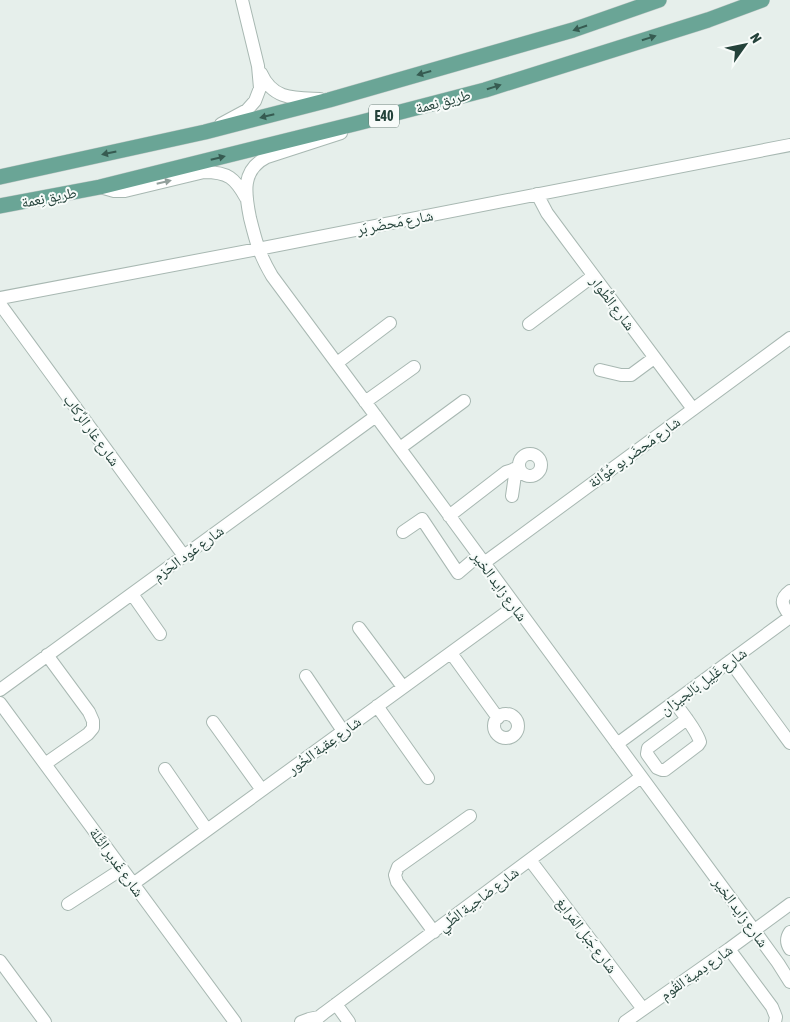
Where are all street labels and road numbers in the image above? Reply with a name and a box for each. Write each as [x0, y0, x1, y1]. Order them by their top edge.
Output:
street label: طريق نِعمة [414, 86, 473, 118]
road number: E40 [369, 104, 399, 128]
street label: طريق نِعمة [20, 183, 79, 213]
street label: شارع مَحضَر بَر [354, 206, 435, 240]
street label: شارع الطُّوار [585, 271, 639, 335]
street label: شارع غار الرِّكاب [59, 391, 124, 470]
street label: شارع مَحضَر بو عُوَّانة [585, 413, 685, 493]
street label: شارع عُود الحَزم [149, 521, 228, 586]
street label: شارع زايد الخير [467, 547, 531, 626]
street label: شارع غَلِيل بَالجيزان [656, 644, 751, 720]
street label: شارع عِقبة الخُور [283, 713, 365, 780]
street label: شارع غَدير الثَّلة [85, 824, 148, 901]
street label: شارع ضاحِية الطَّي [434, 863, 524, 938]
street label: شارع زايد الخير [708, 873, 772, 952]
street label: شارع جَبَل المَرايغ [551, 894, 621, 977]
street label: شارع دِمية القُوم [656, 941, 737, 1005]

